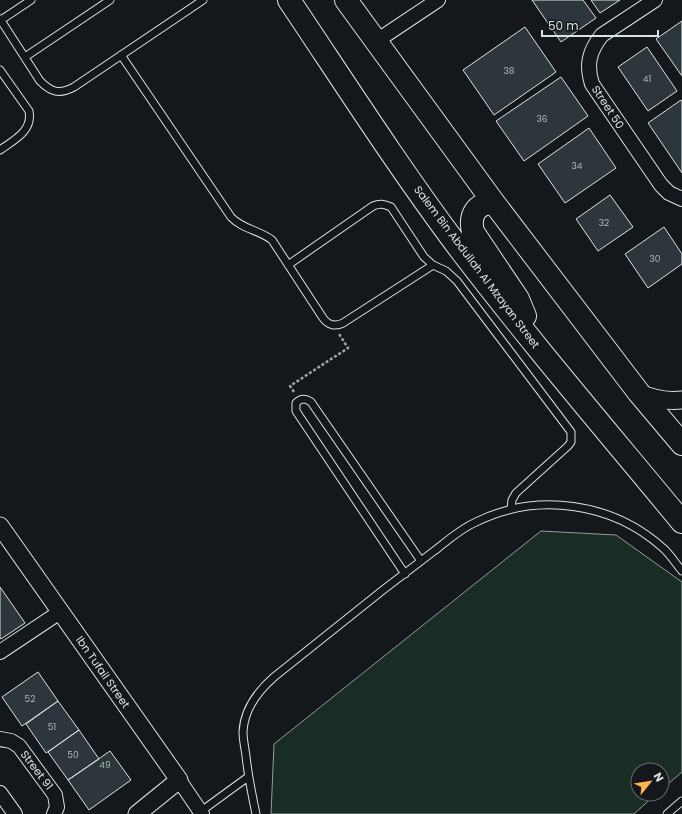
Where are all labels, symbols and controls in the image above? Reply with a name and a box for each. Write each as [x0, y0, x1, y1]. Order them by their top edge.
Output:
scale bar [542, 12, 658, 38]
text: 50 m [548, 17, 579, 34]
house number: 38 [504, 65, 515, 77]
house number: 41 [643, 73, 651, 85]
street label: Street 50 [588, 82, 628, 132]
house number: 36 [536, 113, 548, 125]
house number: 34 [572, 160, 583, 172]
street label: Salem Bin Abdullah Al Mzayan Street [410, 182, 544, 352]
house number: 32 [599, 217, 609, 229]
house number: 30 [650, 253, 661, 265]
street label: Ibn Tufail Street [72, 633, 134, 711]
house number: 52 [25, 693, 35, 705]
house number: 51 [48, 721, 56, 733]
street label: Street 91 [17, 747, 57, 793]
house number: 50 [67, 749, 79, 761]
house number: 49 [99, 759, 111, 771]
north arrow [630, 762, 670, 802]
text: N [650, 769, 668, 785]

